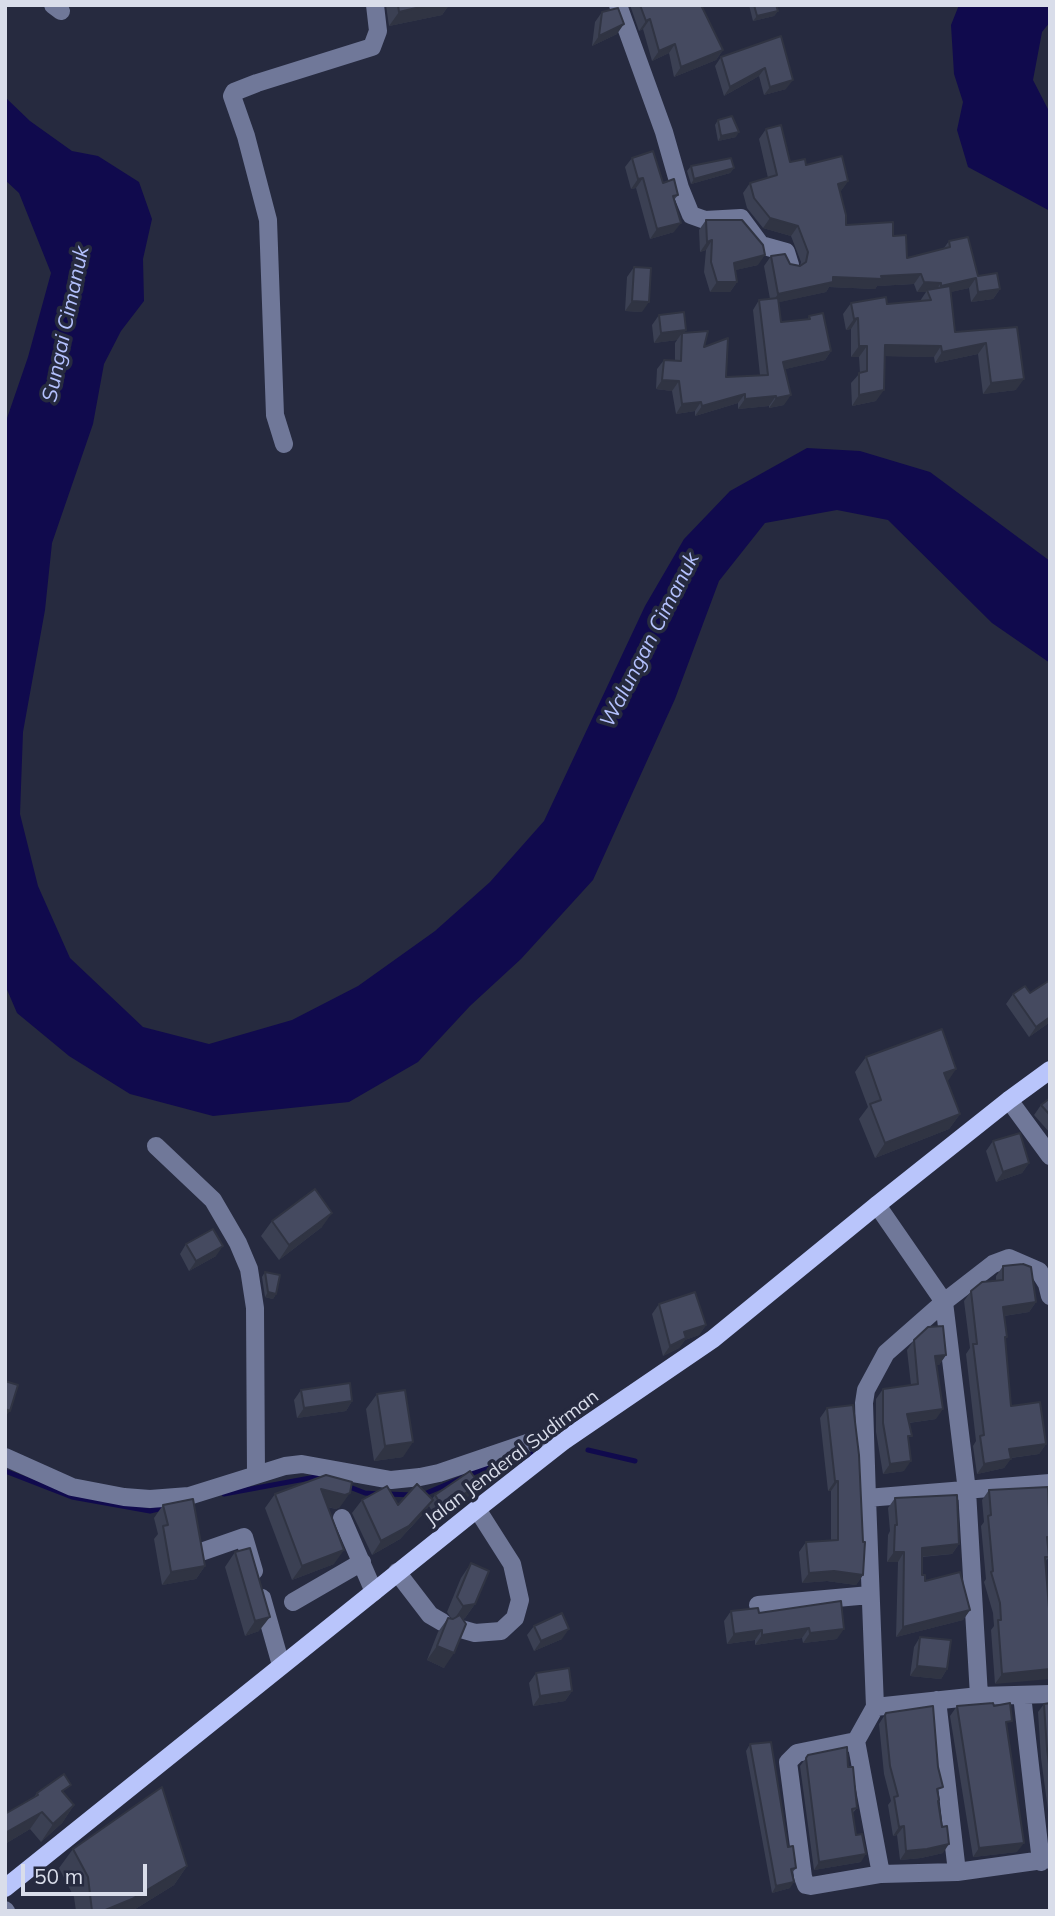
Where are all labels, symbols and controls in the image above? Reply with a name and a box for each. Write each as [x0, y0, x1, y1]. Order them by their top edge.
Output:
water label: Sungai Cimanuk [37, 244, 95, 404]
water label: Walungan Cimanuk [595, 548, 705, 732]
street label: Jalan Jenderal Sudirman [421, 1385, 603, 1531]
scale bar [24, 1850, 150, 1894]
text: 50 m [34, 1863, 83, 1889]

